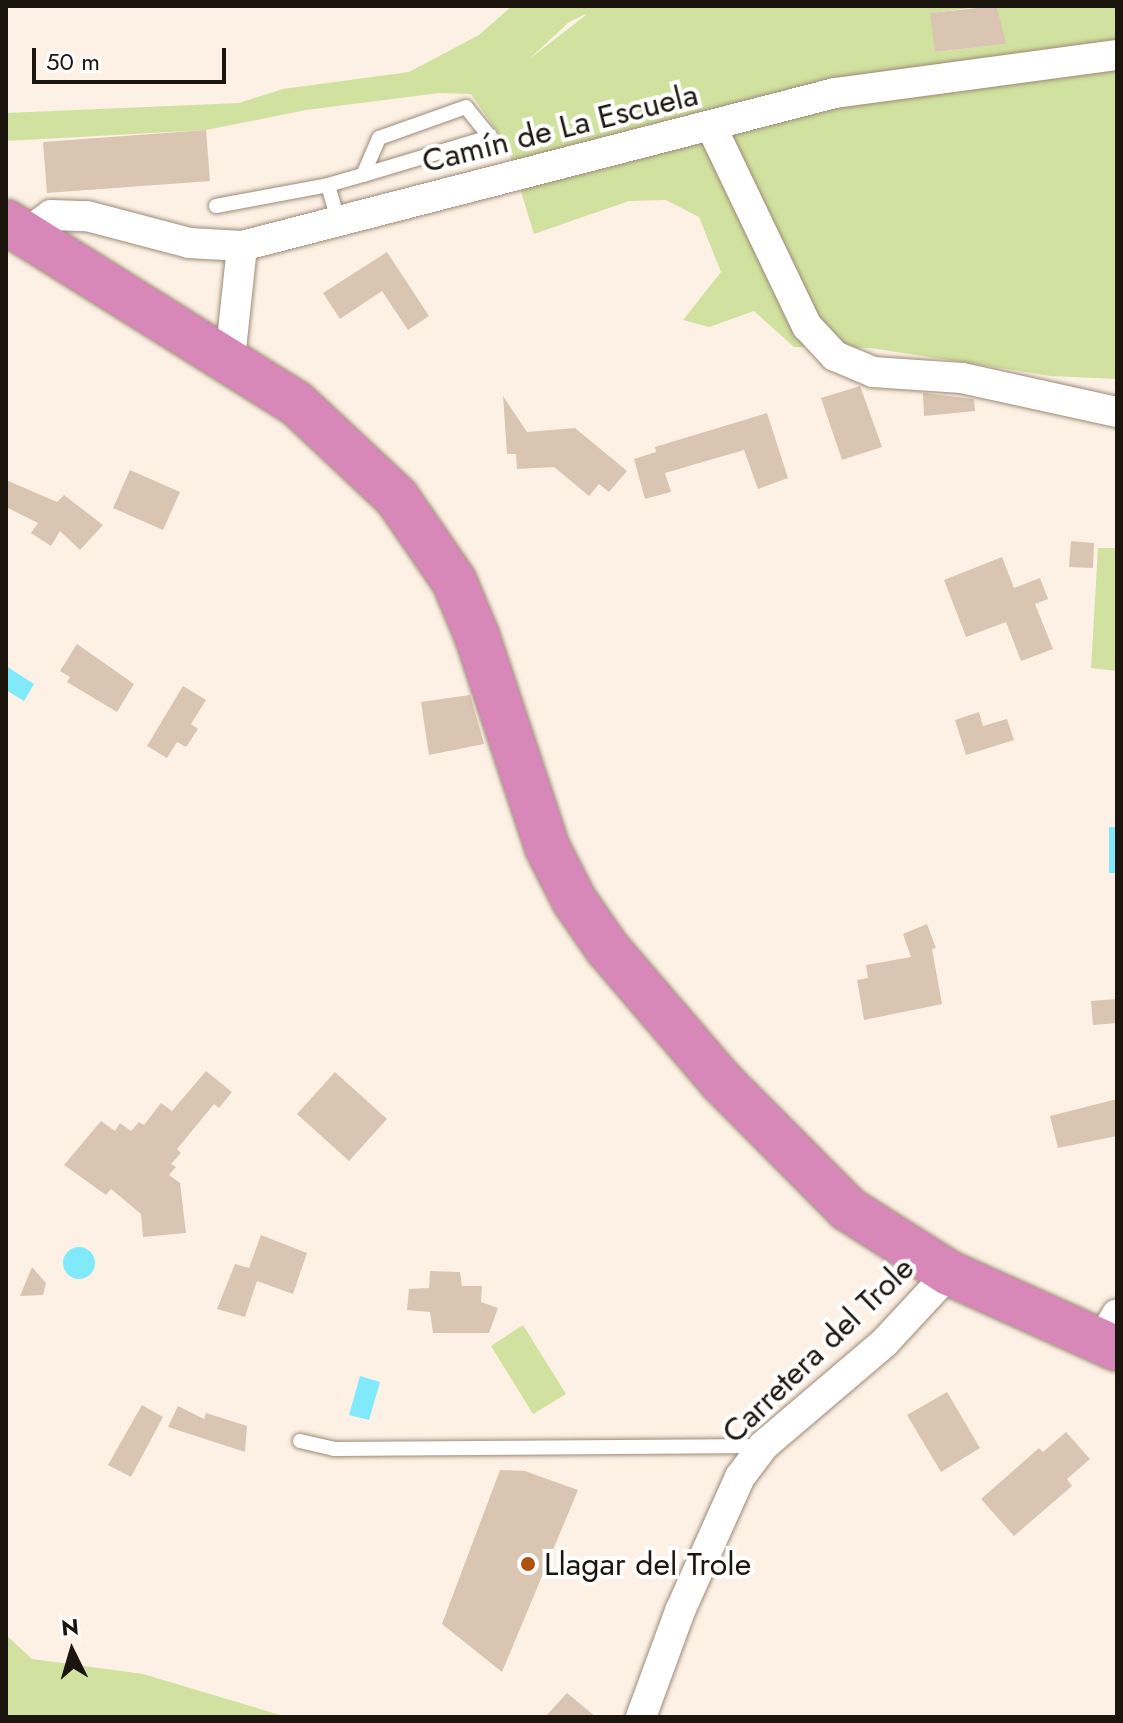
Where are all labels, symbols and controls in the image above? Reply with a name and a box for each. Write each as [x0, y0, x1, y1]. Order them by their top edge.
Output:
scale bar [36, 32, 230, 82]
text: 50 m [46, 44, 100, 79]
street label: Camín de La Escuela [418, 75, 702, 181]
street label: Carretera del Trole [714, 1249, 922, 1451]
place label: Llagar del Trole [544, 1545, 751, 1583]
marker: Llagar del Trole [519, 1555, 537, 1573]
text: N [60, 1610, 80, 1644]
north arrow [32, 1611, 112, 1691]

